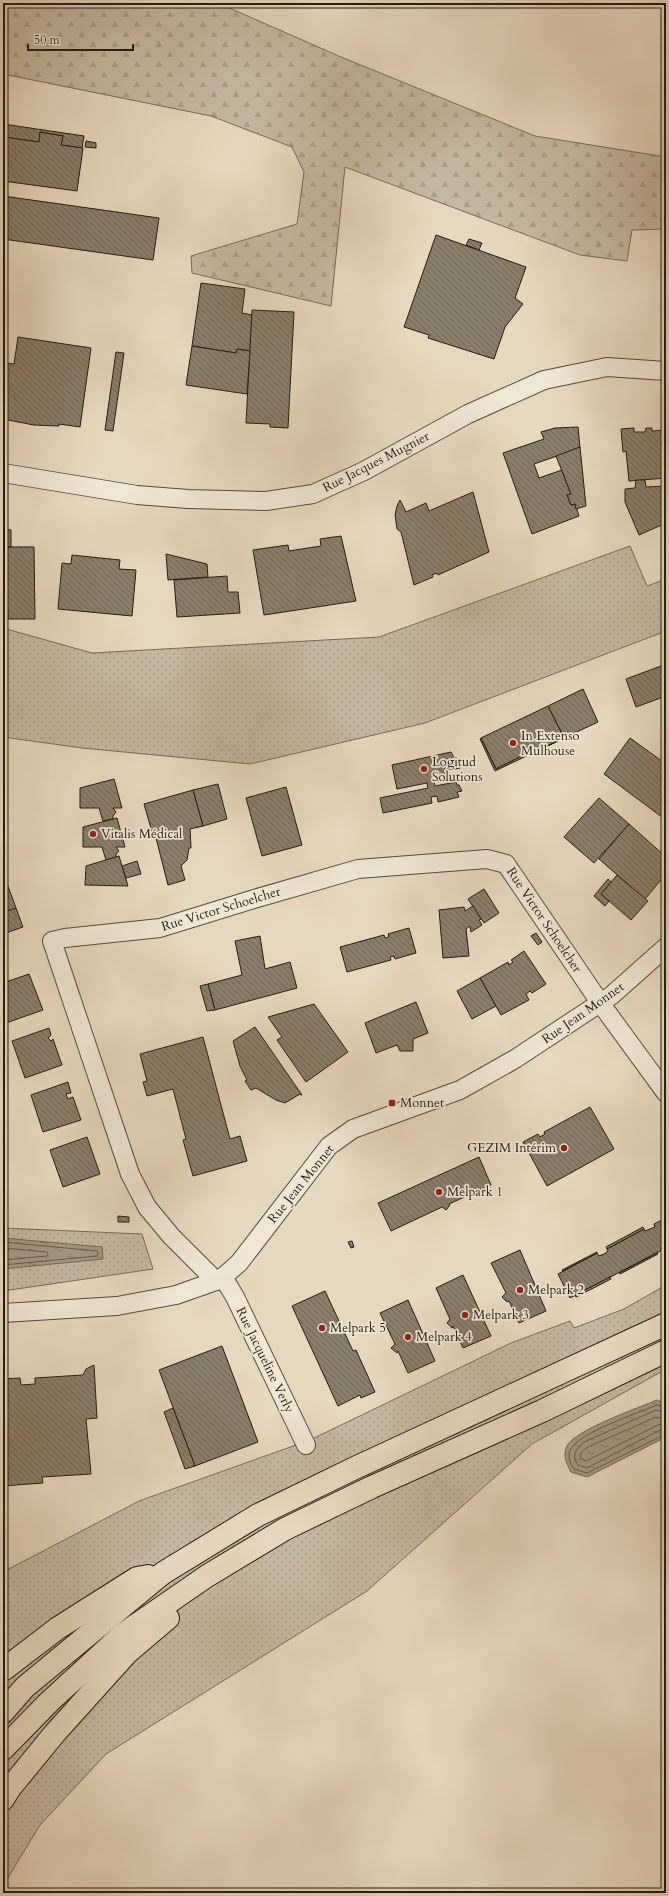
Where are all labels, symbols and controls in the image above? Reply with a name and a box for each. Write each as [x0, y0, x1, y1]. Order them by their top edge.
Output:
scale bar [28, 26, 133, 52]
text: 50 m [34, 32, 61, 48]
street label: Rue Jacques Mugnier [319, 427, 433, 497]
place label: In Extenso Mulhouse [521, 727, 580, 760]
marker: In Extenso Mulhouse [508, 738, 518, 748]
place label: Logitud Solutions [432, 753, 483, 786]
marker: Logitud Solutions [419, 764, 429, 774]
place label: Vitalis Médical [101, 825, 183, 843]
marker: Vitalis Médical [88, 829, 98, 839]
street label: Rue Victor Schoelcher [502, 864, 586, 976]
street label: Rue Victor Schoelcher [159, 882, 283, 936]
street label: Rue Jean Monnet [538, 978, 628, 1048]
place label: Monnet [400, 1094, 444, 1112]
marker: Monnet [387, 1098, 397, 1108]
place label: GEZIM Intérim [467, 1139, 556, 1157]
street label: Rue Jean Monnet [264, 1141, 338, 1227]
marker: GEZIM Intérim [559, 1143, 569, 1153]
place label: Melpark 1 [447, 1183, 503, 1201]
marker: Melpark 1 [434, 1187, 444, 1197]
place label: Melpark 2 [528, 1281, 584, 1299]
marker: Melpark 2 [515, 1285, 525, 1295]
street label: Rue Jacqueline Verly [232, 1304, 298, 1416]
place label: Melpark 3 [473, 1306, 529, 1324]
marker: Melpark 3 [460, 1310, 470, 1320]
place label: Melpark 5 [330, 1319, 386, 1337]
marker: Melpark 5 [317, 1323, 327, 1333]
place label: Melpark 4 [416, 1328, 472, 1346]
marker: Melpark 4 [403, 1332, 413, 1342]

